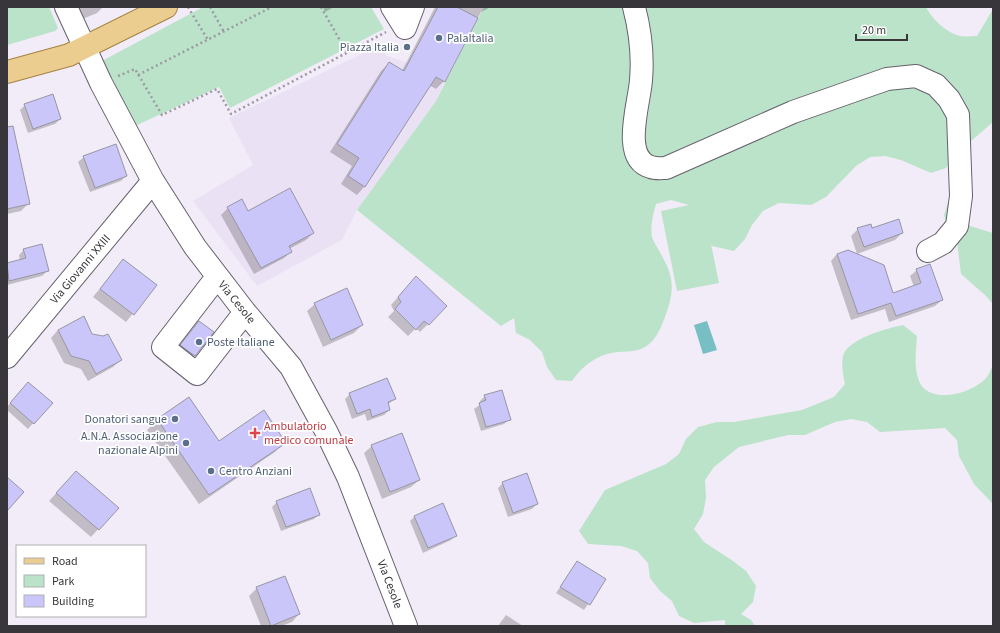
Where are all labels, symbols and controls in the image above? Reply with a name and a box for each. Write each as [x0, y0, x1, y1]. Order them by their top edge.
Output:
scale bar [856, 16, 907, 42]
text: 20 m [862, 22, 886, 39]
place label: PalaItalia [447, 30, 494, 47]
marker: PalaItalia [434, 33, 444, 43]
place label: Piazza Italia [340, 39, 399, 56]
marker: Piazza Italia [402, 42, 412, 52]
street label: Via Giovanni XXIII [46, 231, 115, 308]
street label: Via Cesole [214, 277, 259, 327]
place label: Poste Italiane [207, 334, 275, 351]
marker: Poste Italiane [194, 337, 204, 347]
place label: Donatori sangue [85, 411, 167, 428]
marker: Donatori sangue [170, 414, 180, 424]
place label: Ambulatorio medico comunale [264, 418, 354, 449]
marker: Ambulatorio medico comunale [249, 427, 261, 439]
place label: A.N.A. Associazione nazionale Alpini [81, 428, 178, 459]
marker: A.N.A. Associazione nazionale Alpini [181, 438, 191, 448]
place label: Centro Anziani [219, 463, 292, 480]
marker: Centro Anziani [206, 466, 216, 476]
legend [16, 545, 146, 617]
text: Road [52, 553, 78, 570]
street label: Via Cesole [372, 557, 407, 611]
text: Park [52, 573, 74, 590]
text: Building [52, 593, 94, 610]

